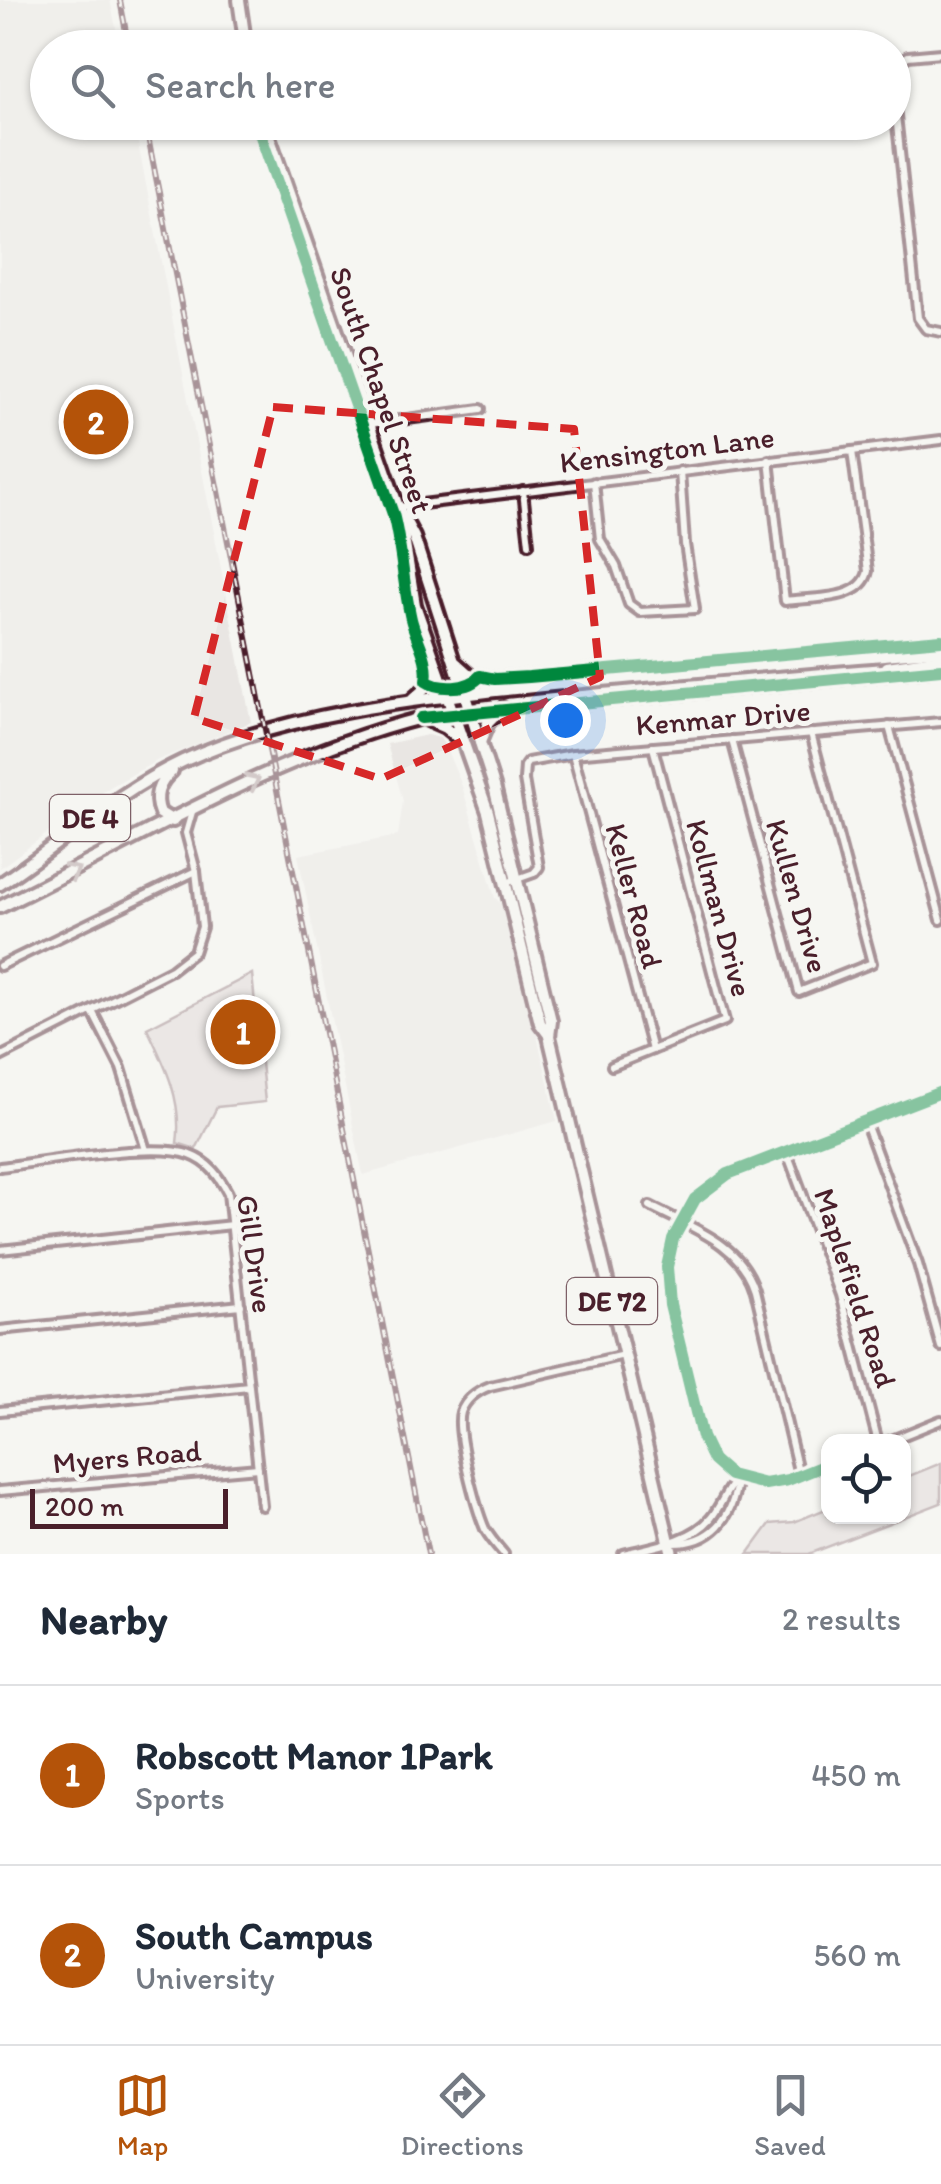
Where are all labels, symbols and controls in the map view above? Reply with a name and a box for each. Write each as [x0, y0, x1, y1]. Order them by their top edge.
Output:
search box [30, 30, 911, 140]
icon: search [65, 58, 120, 113]
text: Search here [145, 62, 336, 108]
street label: South Chapel Street [322, 262, 441, 518]
pin: 2 [64, 384, 128, 460]
street label: Kensington Lane [558, 418, 776, 481]
street label: Kenmar Drive [634, 691, 812, 744]
your location [540, 695, 591, 746]
one-way arrow [243, 774, 261, 794]
road number: DE 4 [50, 795, 130, 841]
street label: Kollman Drive [678, 815, 761, 1001]
street label: Kullen Drive [758, 815, 837, 977]
street label: Keller Road [597, 819, 672, 973]
one-way arrow [62, 864, 80, 883]
pin: 1 [210, 994, 276, 1070]
street label: Maplefield Road [806, 1184, 905, 1392]
street label: Gill Drive [229, 1192, 282, 1315]
road number: DE 72 [567, 1278, 657, 1324]
street label: Myers Road [51, 1432, 203, 1481]
map controls [821, 1434, 911, 1524]
button: locate [821, 1434, 911, 1524]
scale bar [30, 1484, 228, 1528]
text: 200 m [45, 1489, 124, 1523]
text: Nearby [40, 1594, 167, 1645]
text: 2 results [782, 1600, 901, 1638]
text: Robscott Manor 1Park [135, 1733, 493, 1779]
text: 1 [65, 1756, 80, 1794]
text: 450 m [811, 1756, 901, 1794]
text: Sports [135, 1779, 225, 1817]
text: South Campus [135, 1913, 373, 1959]
text: 2 [64, 1936, 81, 1974]
text: 560 m [813, 1936, 901, 1974]
text: University [135, 1959, 275, 1997]
tab: Map [115, 2068, 170, 2162]
tab: Directions [401, 2068, 524, 2162]
tab: Saved [754, 2068, 826, 2162]

